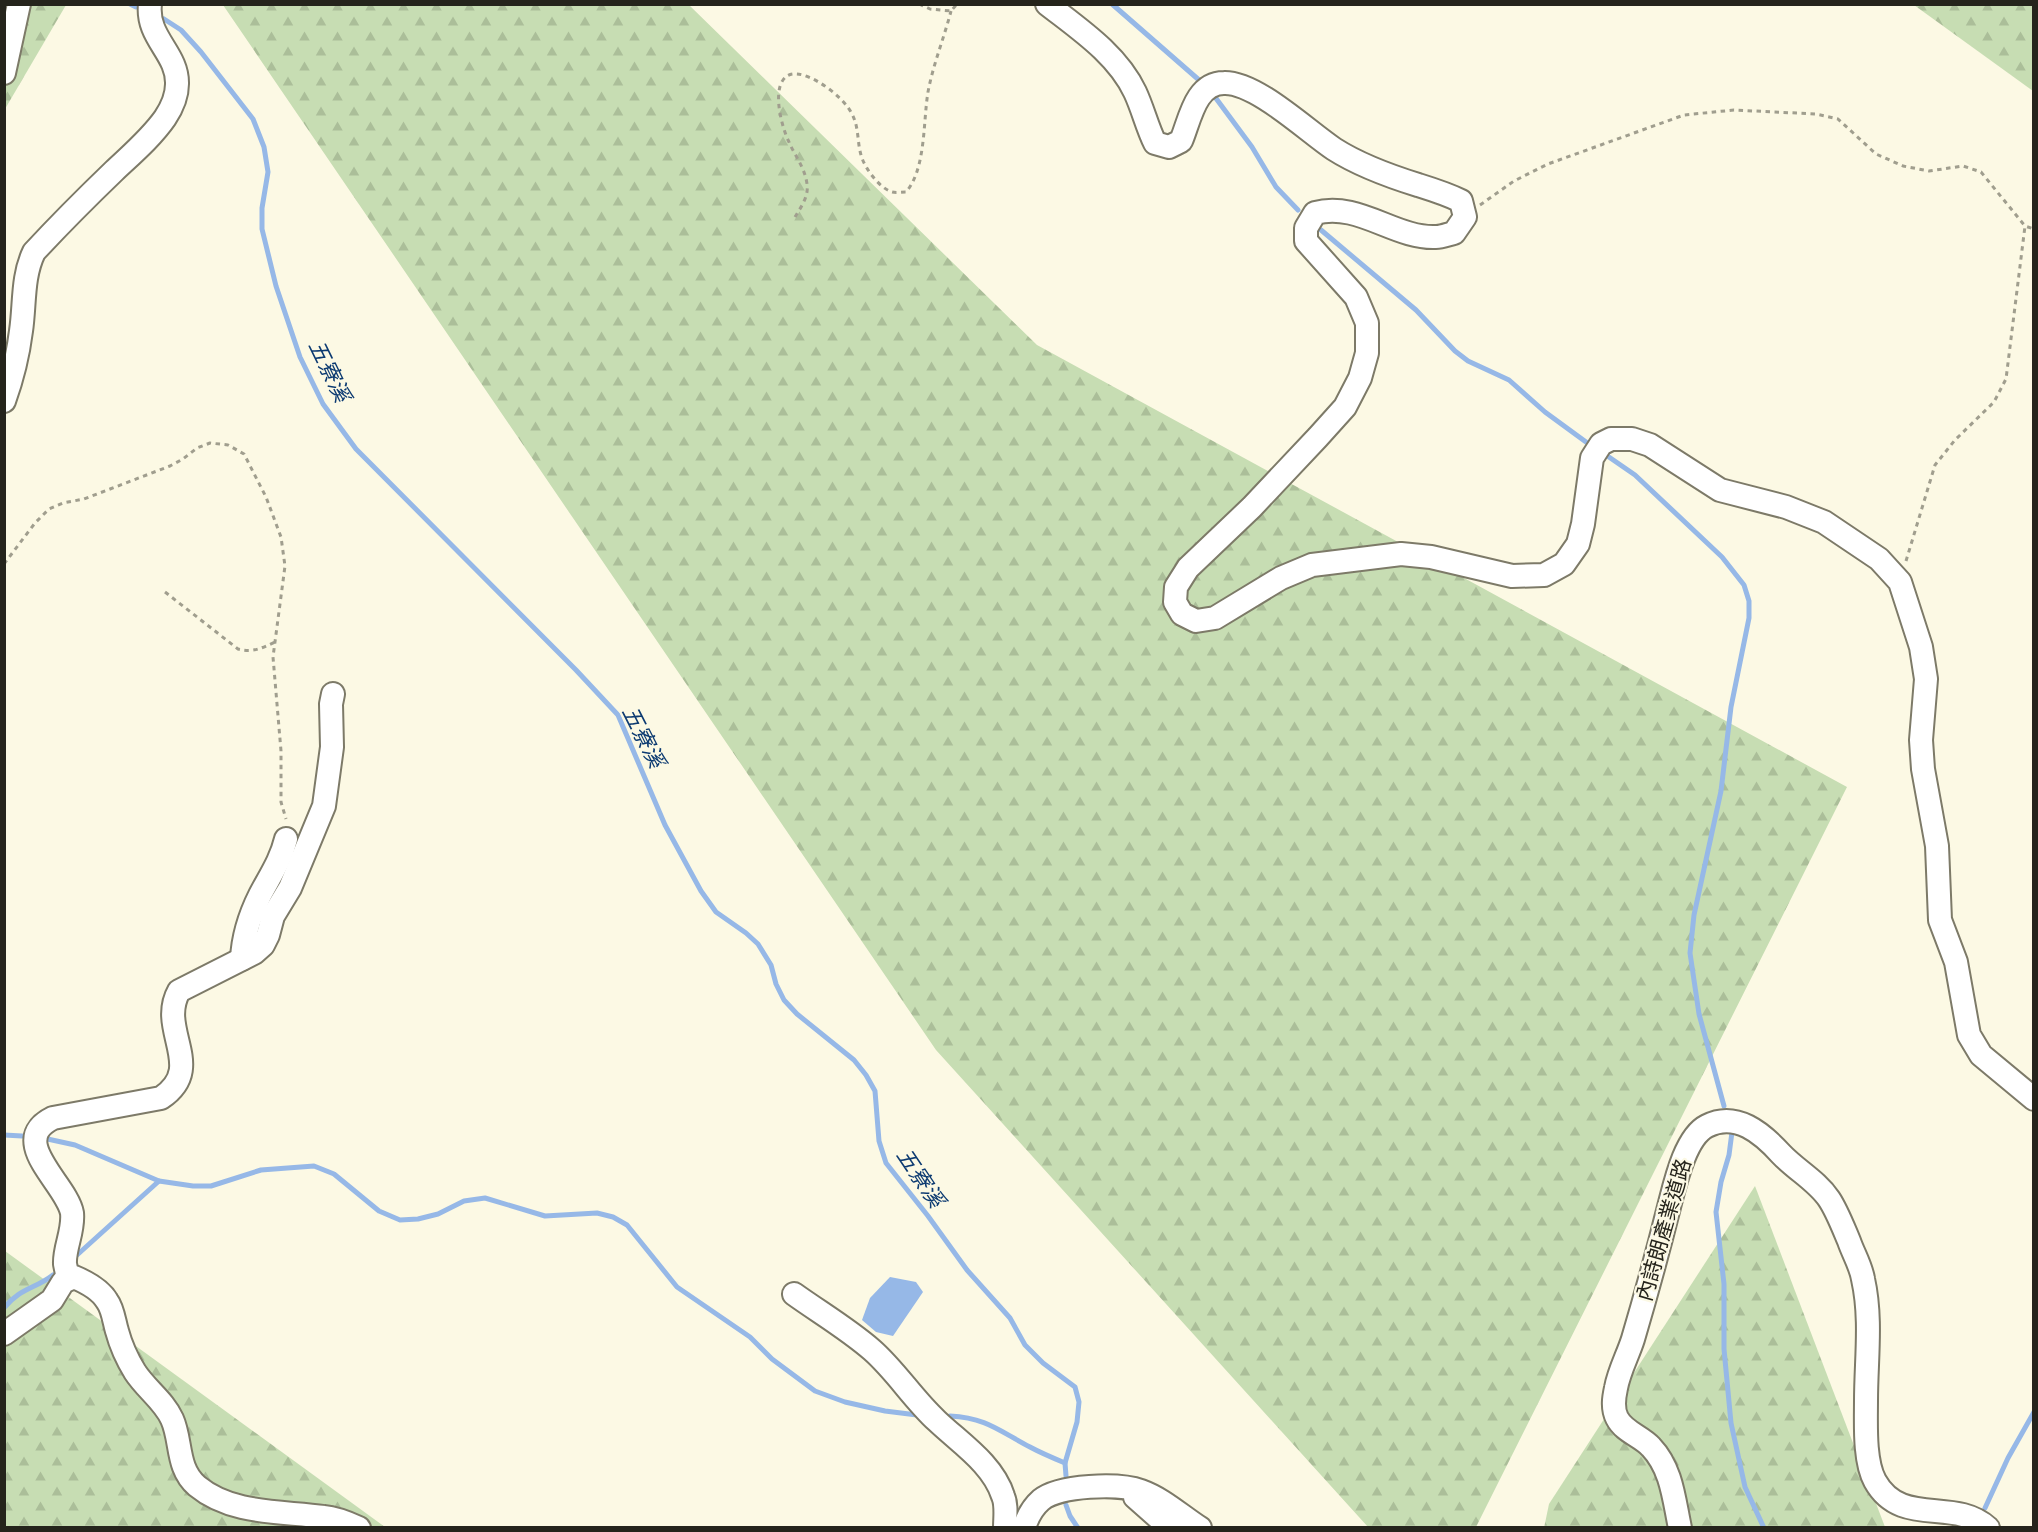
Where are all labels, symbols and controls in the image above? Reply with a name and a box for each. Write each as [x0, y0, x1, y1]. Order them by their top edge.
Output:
water label: 五寮溪 [300, 334, 359, 410]
water label: 五寮溪 [614, 700, 674, 776]
water label: 五寮溪 [888, 1142, 953, 1217]
street label: 內詩朗產業道路 [1629, 1155, 1699, 1305]

